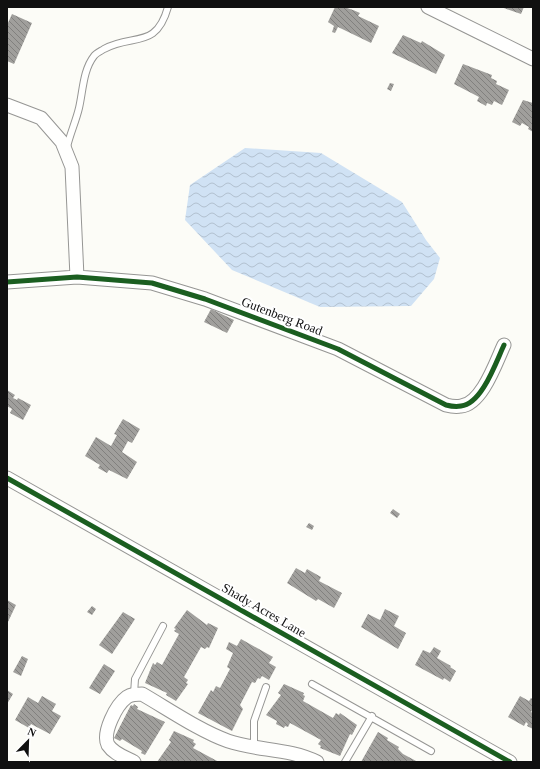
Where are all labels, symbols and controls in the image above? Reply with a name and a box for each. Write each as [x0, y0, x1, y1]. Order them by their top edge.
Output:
street label: Gutenberg Road [239, 294, 325, 338]
street label: Shady Acres Lane [219, 580, 309, 640]
north arrow [8, 721, 48, 761]
text: N [26, 725, 38, 739]

